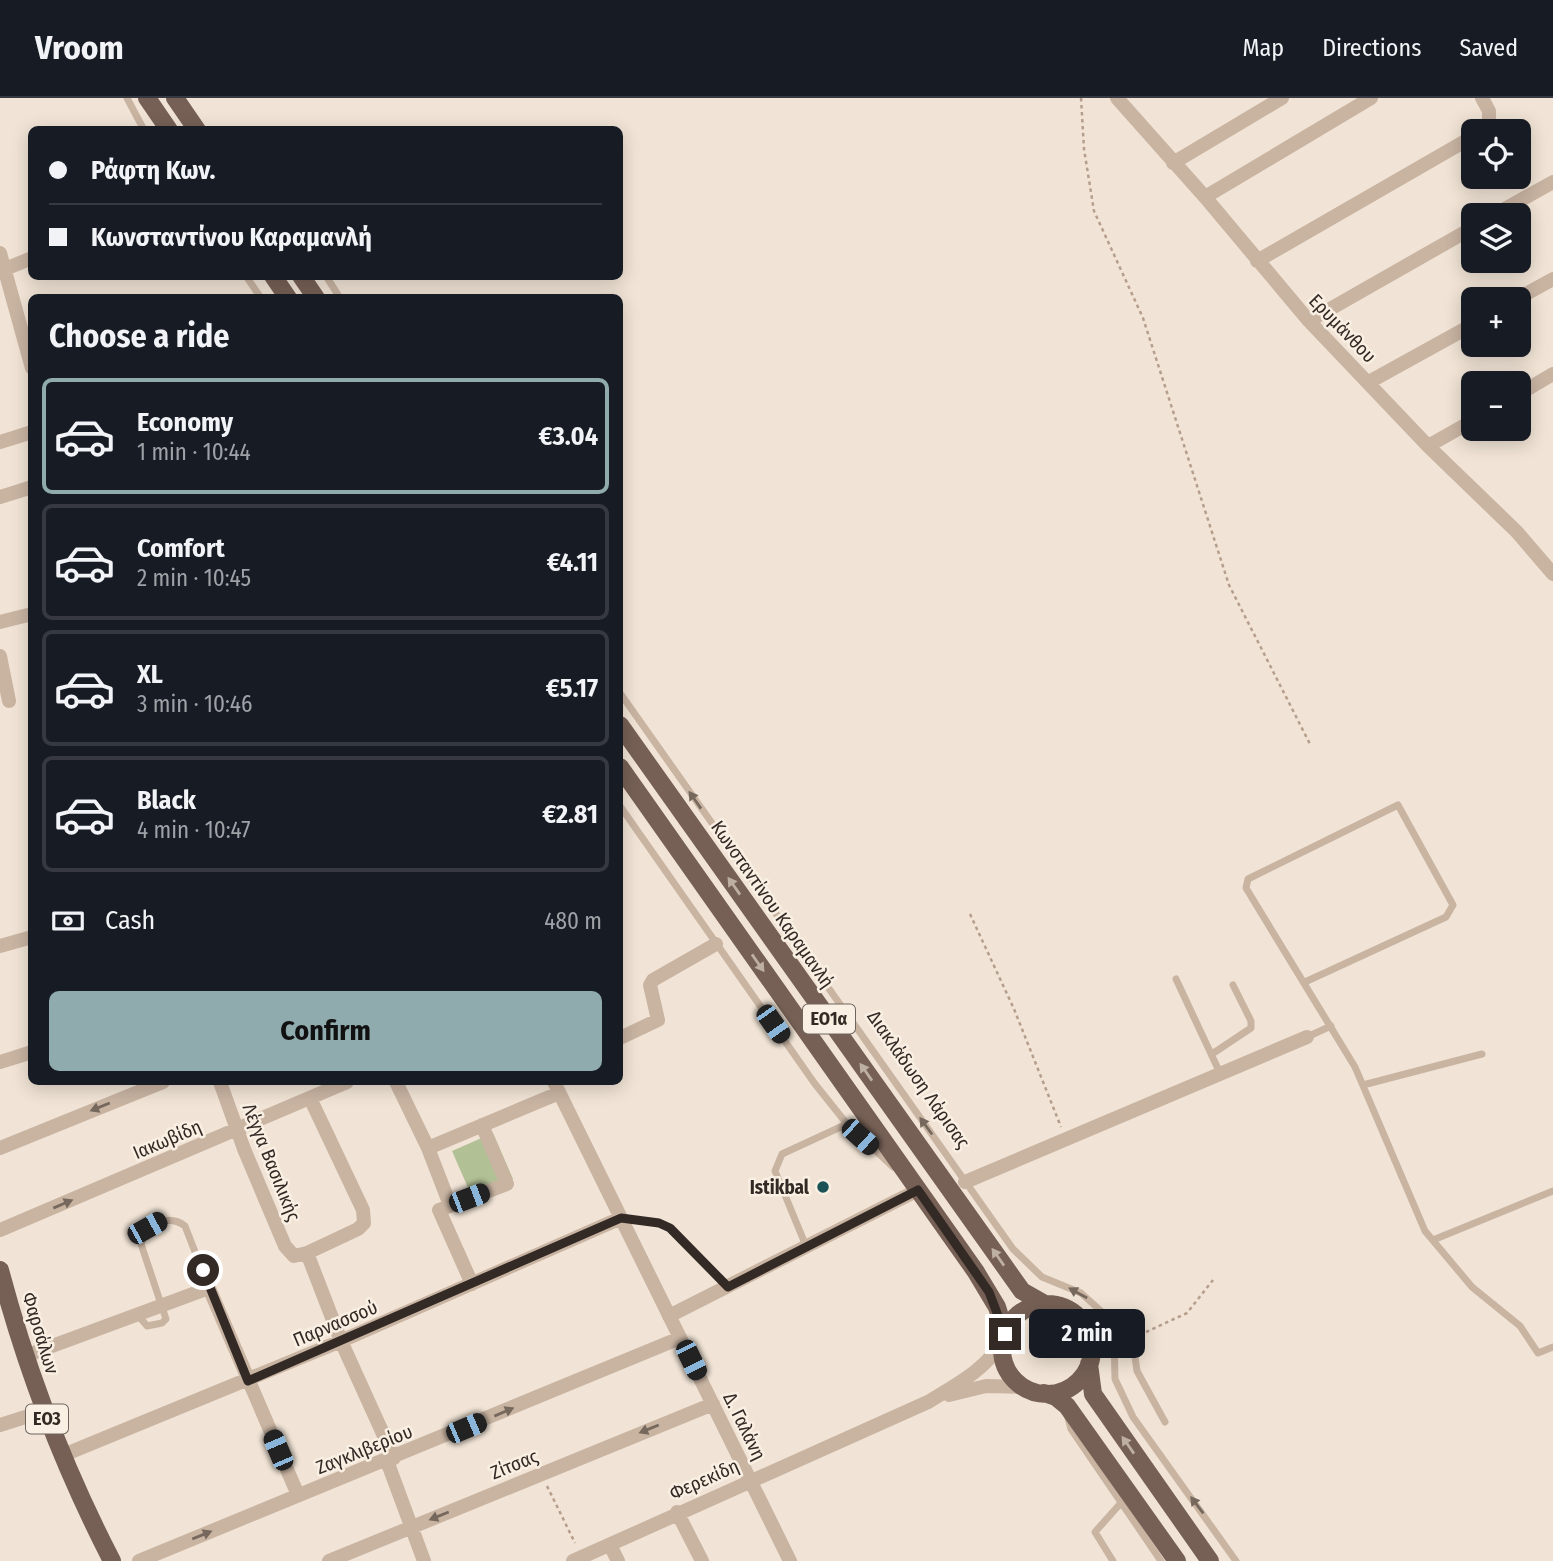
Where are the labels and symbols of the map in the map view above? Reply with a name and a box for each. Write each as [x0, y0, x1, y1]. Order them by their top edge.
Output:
street label: Ερυμάνθου [1304, 289, 1381, 368]
one-way arrow [688, 791, 702, 809]
street label: Κωνσταντίνου Καραμανλή [706, 816, 839, 992]
one-way arrow [727, 877, 741, 895]
one-way arrow [751, 954, 765, 972]
car [753, 1001, 794, 1047]
road number: ΕΟ1α [803, 1004, 855, 1034]
street label: Διακλάδωση Λάρισας [862, 1006, 975, 1153]
one-way arrow [859, 1063, 873, 1081]
street label: Λέγγα Βασιλικής [238, 1100, 306, 1224]
one-way arrow [89, 1102, 110, 1113]
street label: Ιακωβίδη [129, 1115, 205, 1164]
car [838, 1115, 883, 1159]
one-way arrow [919, 1117, 933, 1135]
place label: Istikbal [750, 1176, 810, 1199]
marker: Istikbal [815, 1179, 831, 1195]
car [446, 1181, 493, 1215]
one-way arrow [53, 1198, 74, 1209]
car [124, 1209, 171, 1247]
one-way arrow [991, 1248, 1005, 1266]
route start [187, 1254, 219, 1286]
one-way arrow [1068, 1287, 1088, 1299]
street label: Φαρσάλων [17, 1290, 64, 1377]
street label: Παρνασσού [289, 1295, 381, 1352]
callout: 2 min [1030, 1310, 1145, 1358]
route end [989, 1318, 1021, 1350]
car [673, 1337, 710, 1383]
street label: Δ. Γαλάνη [718, 1389, 771, 1464]
road number: ΕΟ3 [26, 1404, 68, 1434]
one-way arrow [493, 1406, 514, 1417]
car [443, 1410, 490, 1446]
street label: Ζαγκλιβερίου [313, 1420, 416, 1479]
one-way arrow [639, 1424, 660, 1435]
car [261, 1427, 296, 1473]
one-way arrow [1121, 1436, 1135, 1454]
street label: Ζίτσας [487, 1445, 541, 1484]
street label: Φερεκίδη [666, 1454, 742, 1505]
one-way arrow [1190, 1496, 1204, 1514]
one-way arrow [429, 1510, 449, 1522]
one-way arrow [192, 1529, 213, 1540]

